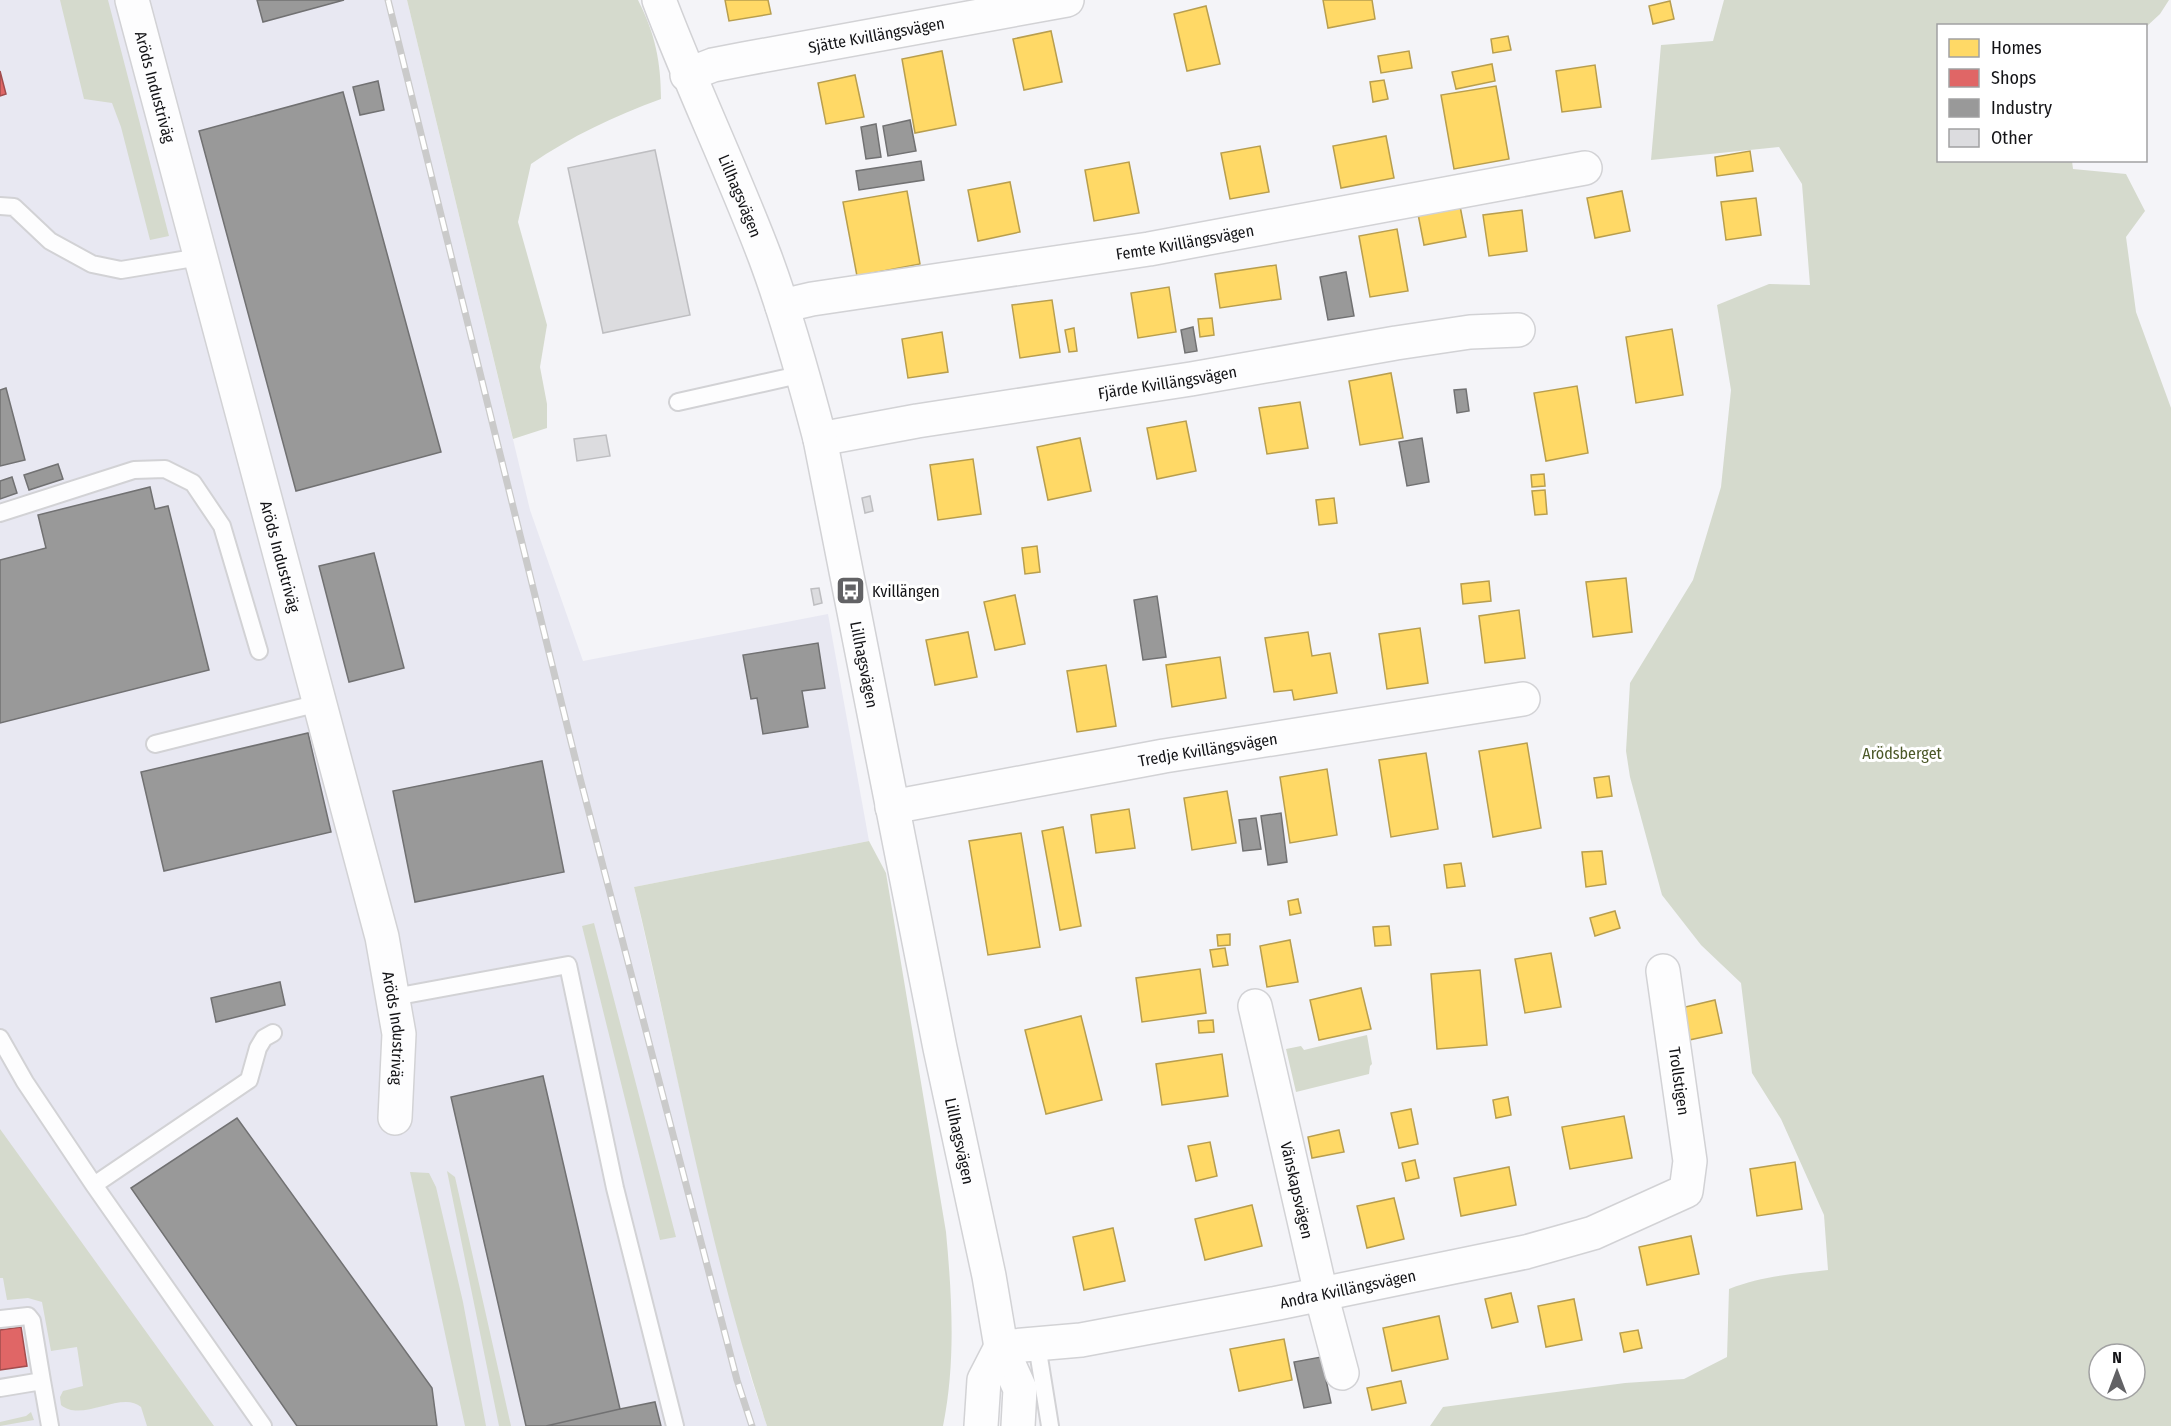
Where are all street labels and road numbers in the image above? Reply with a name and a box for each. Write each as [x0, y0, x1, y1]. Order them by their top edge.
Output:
street label: Sjätte Kvillängsvägen [807, 13, 946, 57]
street label: Aröds Industriväg [131, 29, 179, 145]
street label: Lillhagsvägen [715, 151, 766, 240]
street label: Femte Kvillängsvägen [1115, 220, 1255, 263]
street label: Fjärde Kvillängsvägen [1097, 362, 1238, 403]
street label: Aröds Industriväg [257, 499, 305, 615]
street label: Lillhagsvägen [847, 619, 882, 709]
street label: Tredje Kvillängsvägen [1137, 729, 1279, 770]
street label: Aröds Industriväg [379, 970, 409, 1086]
street label: Trollstigen [1665, 1046, 1693, 1116]
street label: Lillhagsvägen [941, 1096, 979, 1186]
street label: Vänskapsvägen [1277, 1140, 1318, 1241]
street label: Andra Kvillängsvägen [1278, 1265, 1418, 1312]

